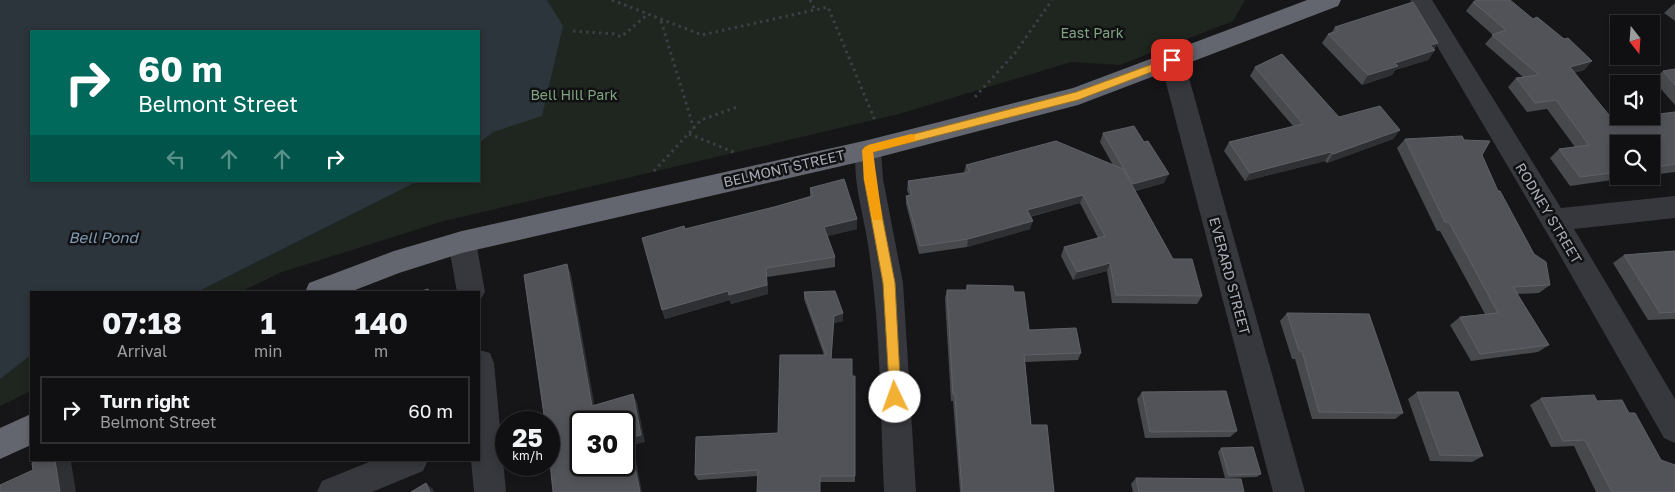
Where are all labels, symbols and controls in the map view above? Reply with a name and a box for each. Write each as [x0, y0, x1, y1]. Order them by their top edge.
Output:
north arrow [1610, 15, 1660, 65]
map controls [1610, 15, 1660, 185]
park label: East Park [1060, 24, 1124, 41]
pin [1151, 39, 1193, 81]
icon: arrive [1158, 46, 1186, 74]
text: 60 m [138, 48, 222, 90]
icon: right [55, 50, 120, 115]
button: sound [1610, 75, 1660, 125]
park label: Bell Hill Park [530, 86, 618, 103]
text: Belmont Street [138, 90, 298, 117]
button: search [1610, 135, 1660, 185]
icon: left [162, 145, 190, 173]
icon: ahead [215, 145, 243, 173]
icon: ahead [268, 145, 296, 173]
icon: right [321, 145, 349, 173]
street label: BELMONT STREET [722, 146, 847, 190]
street label: RODNEY STREET [1512, 160, 1586, 267]
street label: EVERARD STREET [1206, 215, 1254, 337]
water label: Bell Pond [68, 228, 139, 246]
text: 07:18 [102, 305, 182, 341]
text: 1 [260, 305, 276, 341]
text: 140 [354, 305, 408, 341]
text: Arrival [117, 341, 167, 361]
text: min [254, 341, 282, 361]
text: m [374, 341, 388, 361]
position arrow [868, 370, 920, 422]
text: Turn right [100, 389, 190, 412]
icon: right [57, 396, 85, 424]
text: 60 m [408, 399, 453, 422]
speed limit sign: 30 [570, 411, 635, 476]
text: Belmont Street [100, 412, 216, 432]
text: 25 [512, 422, 543, 453]
text: km/h [512, 448, 543, 463]

